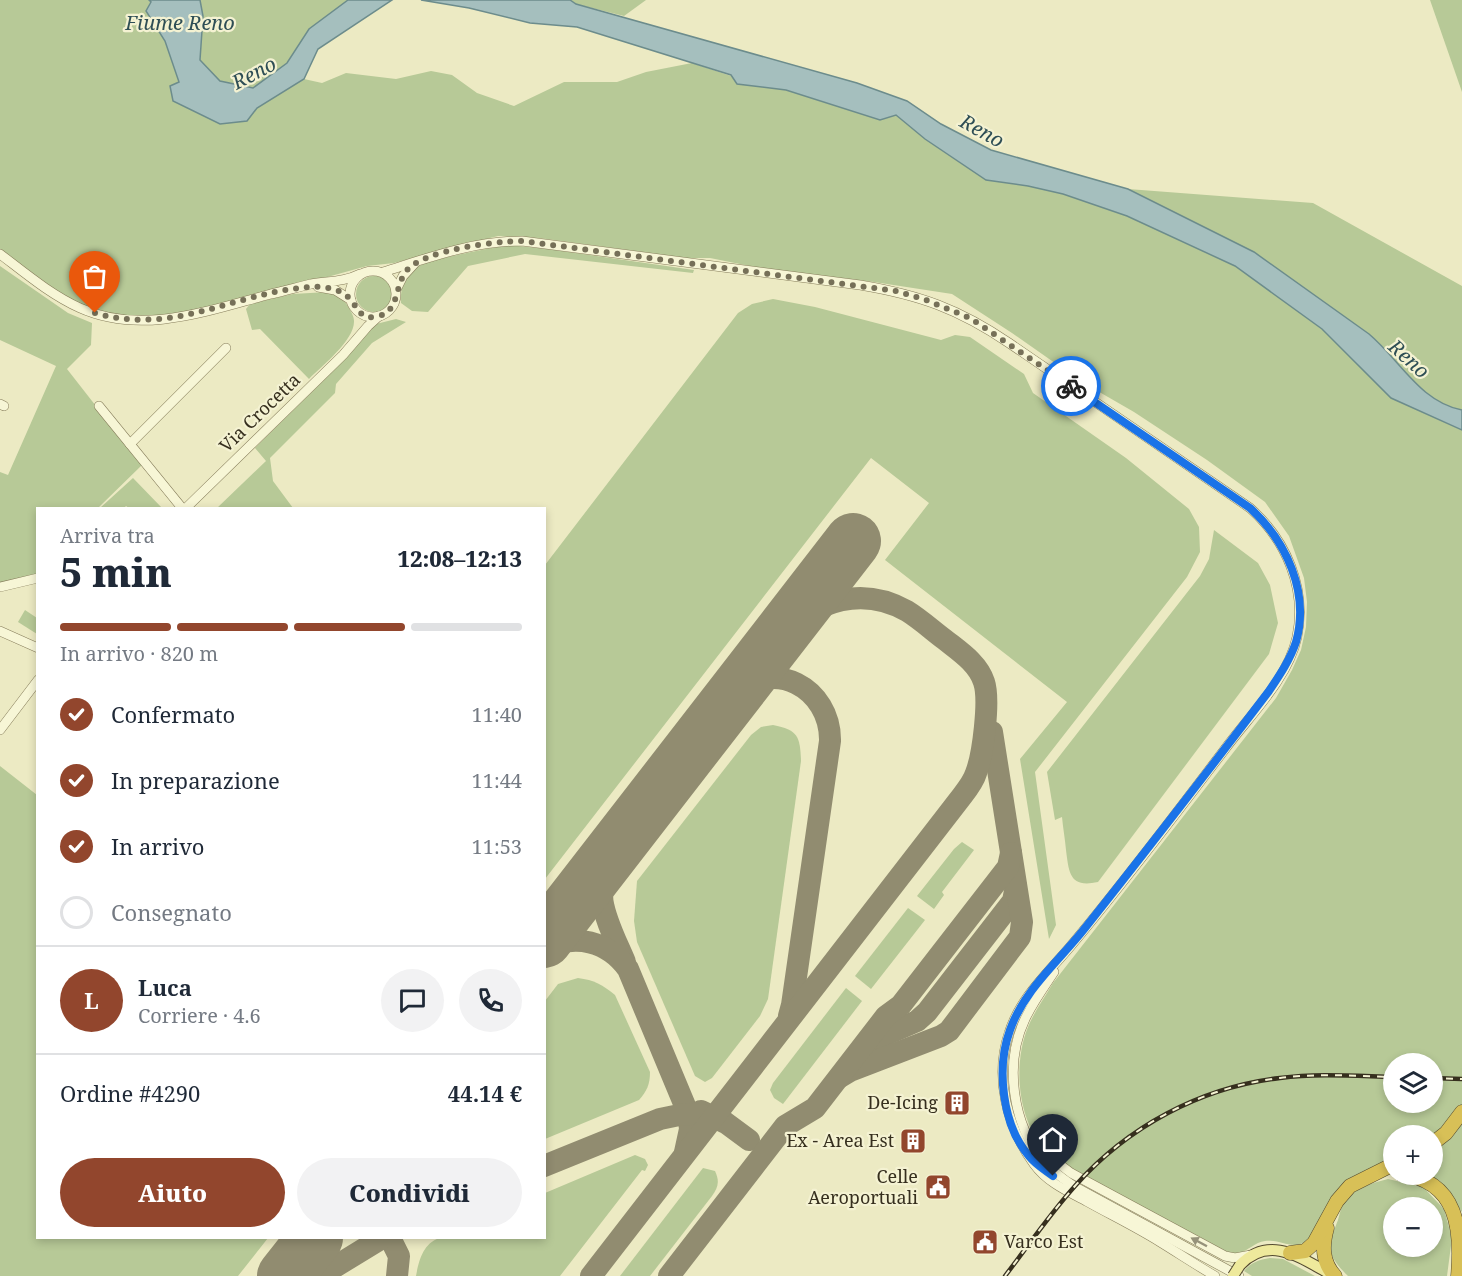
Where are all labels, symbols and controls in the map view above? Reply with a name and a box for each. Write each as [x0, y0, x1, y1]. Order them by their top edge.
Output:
water label: Fiume Reno [124, 9, 235, 36]
water label: Reno [226, 50, 281, 96]
water label: Reno [954, 107, 1009, 154]
pin [69, 251, 120, 313]
icon: bag [78, 260, 111, 293]
water label: Reno [1382, 332, 1436, 384]
courier [1041, 356, 1101, 416]
street label: Via Crocetta [214, 368, 305, 457]
icon: bike [1055, 370, 1088, 403]
text: Arriva tra [60, 522, 155, 549]
text: 12:08–12:13 [398, 543, 522, 573]
text: 5 min [60, 545, 172, 598]
text: In arrivo · 820 m [60, 640, 218, 667]
icon: check [60, 698, 93, 731]
text: Confermato [111, 699, 235, 729]
text: 11:40 [472, 701, 522, 728]
icon: check [60, 764, 93, 797]
text: In preparazione [111, 765, 280, 795]
text: 11:44 [472, 767, 522, 794]
icon: check [60, 830, 93, 863]
text: In arrivo [111, 831, 205, 861]
text: 11:53 [472, 833, 522, 860]
text: Consegnato [111, 897, 232, 927]
button: chat [381, 969, 444, 1032]
button: phone [459, 969, 522, 1032]
text: Luca [138, 972, 192, 1002]
text: L [84, 985, 99, 1015]
text: Corriere · 4.6 [138, 1002, 261, 1029]
map controls [1383, 1053, 1443, 1257]
button: layers [1383, 1053, 1443, 1113]
text: Ordine #4290 [60, 1078, 200, 1108]
text: 44.14 € [448, 1078, 522, 1108]
building icon: De-Icing [942, 1088, 972, 1118]
place label: De-Icing [867, 1090, 938, 1114]
pin [1027, 1114, 1078, 1176]
icon: home [1036, 1123, 1069, 1156]
button: + [1383, 1125, 1443, 1185]
building icon: Ex - Area Est [898, 1126, 928, 1156]
place label: Ex - Area Est [786, 1128, 894, 1152]
button: Aiuto [60, 1158, 285, 1227]
button: Condividi [297, 1158, 522, 1227]
place label: Celle Aeroportuali [808, 1164, 918, 1209]
public building icon: Celle Aeroportuali [923, 1172, 953, 1202]
button: − [1383, 1197, 1443, 1257]
public building icon: Varco Est [970, 1227, 1000, 1257]
place label: Varco Est [1004, 1229, 1083, 1253]
one-way arrow [1190, 1237, 1207, 1247]

